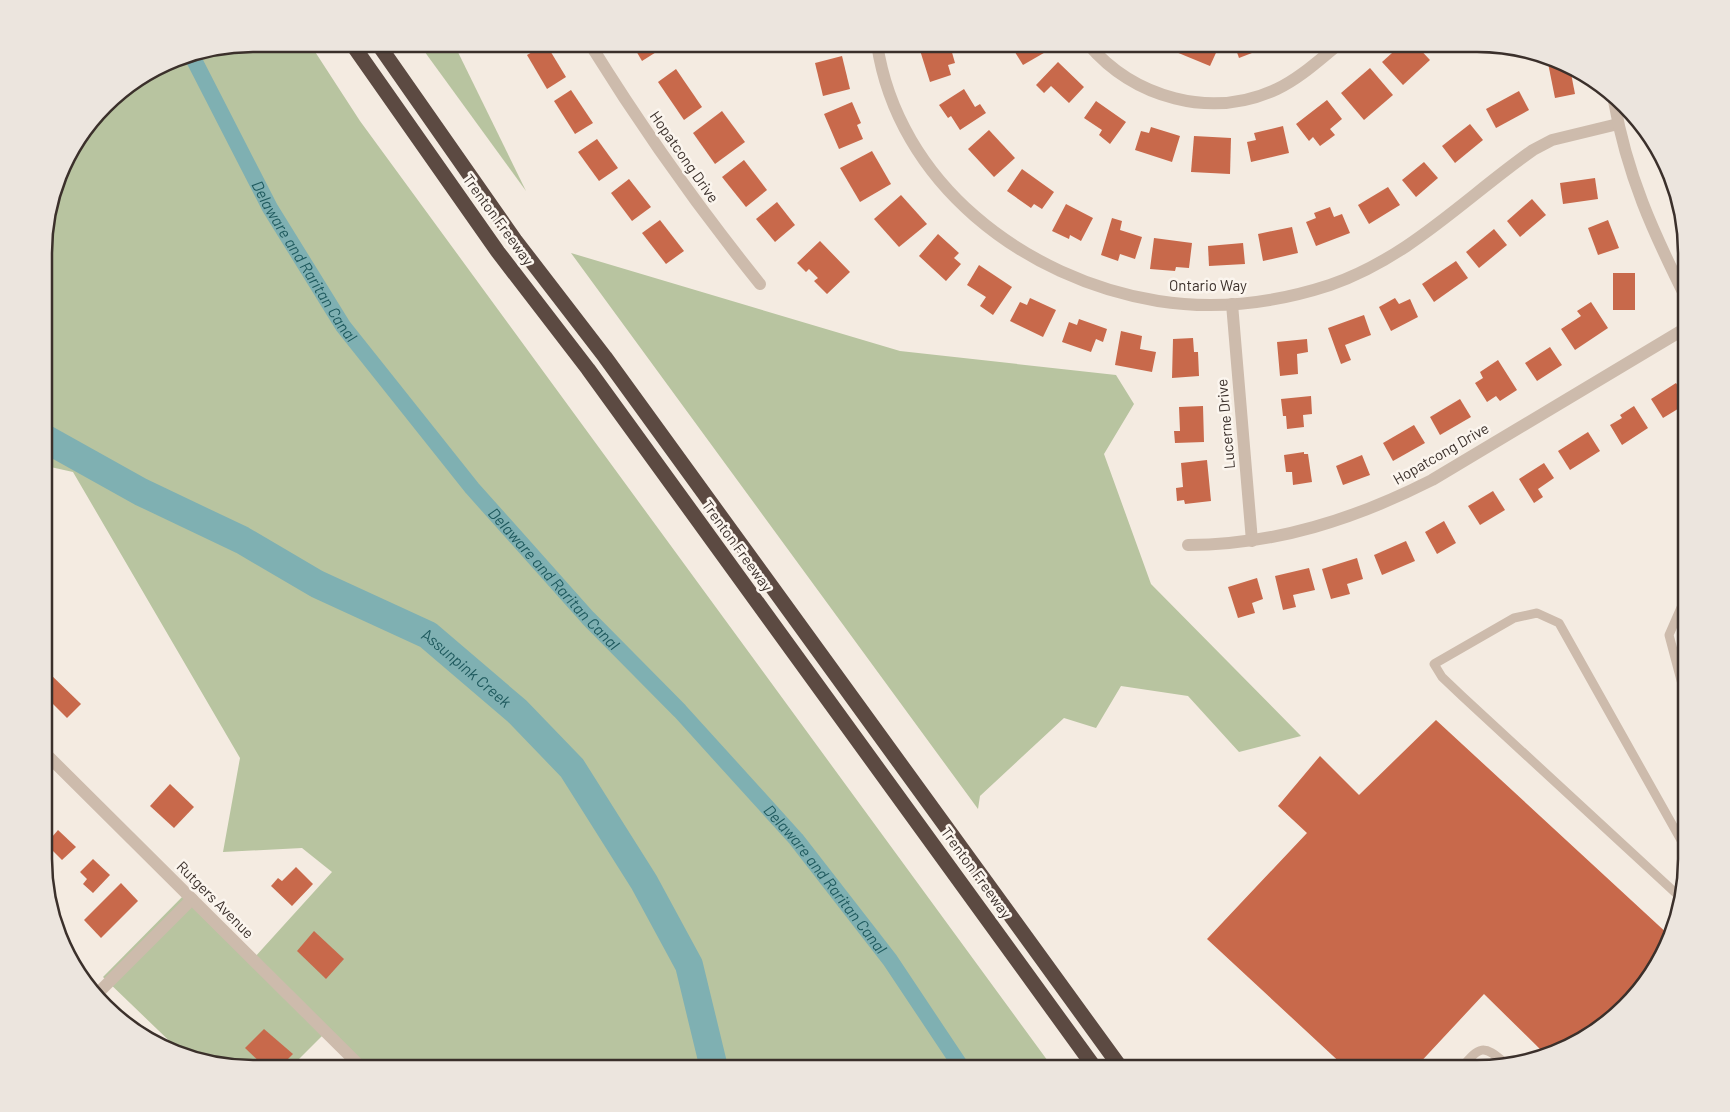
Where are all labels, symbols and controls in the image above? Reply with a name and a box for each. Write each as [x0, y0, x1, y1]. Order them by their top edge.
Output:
street label: Hopatcong Drive [647, 107, 723, 206]
street label: Trenton Freeway [460, 170, 538, 269]
water label: Delaware and Raritan Canal [248, 177, 362, 345]
street label: Ontario Way [1169, 276, 1247, 294]
street label: Lucerne Drive [1212, 378, 1238, 470]
street label: Hopatcong Drive [1389, 418, 1492, 488]
street label: Trenton Freeway [699, 496, 777, 595]
water label: Delaware and Raritan Canal [485, 503, 624, 654]
water label: Assunpink Creek [419, 624, 515, 711]
water label: Delaware and Raritan Canal [760, 800, 892, 957]
street label: Trenton Freeway [938, 823, 1016, 922]
street label: Rutgers Avenue [173, 857, 258, 942]

